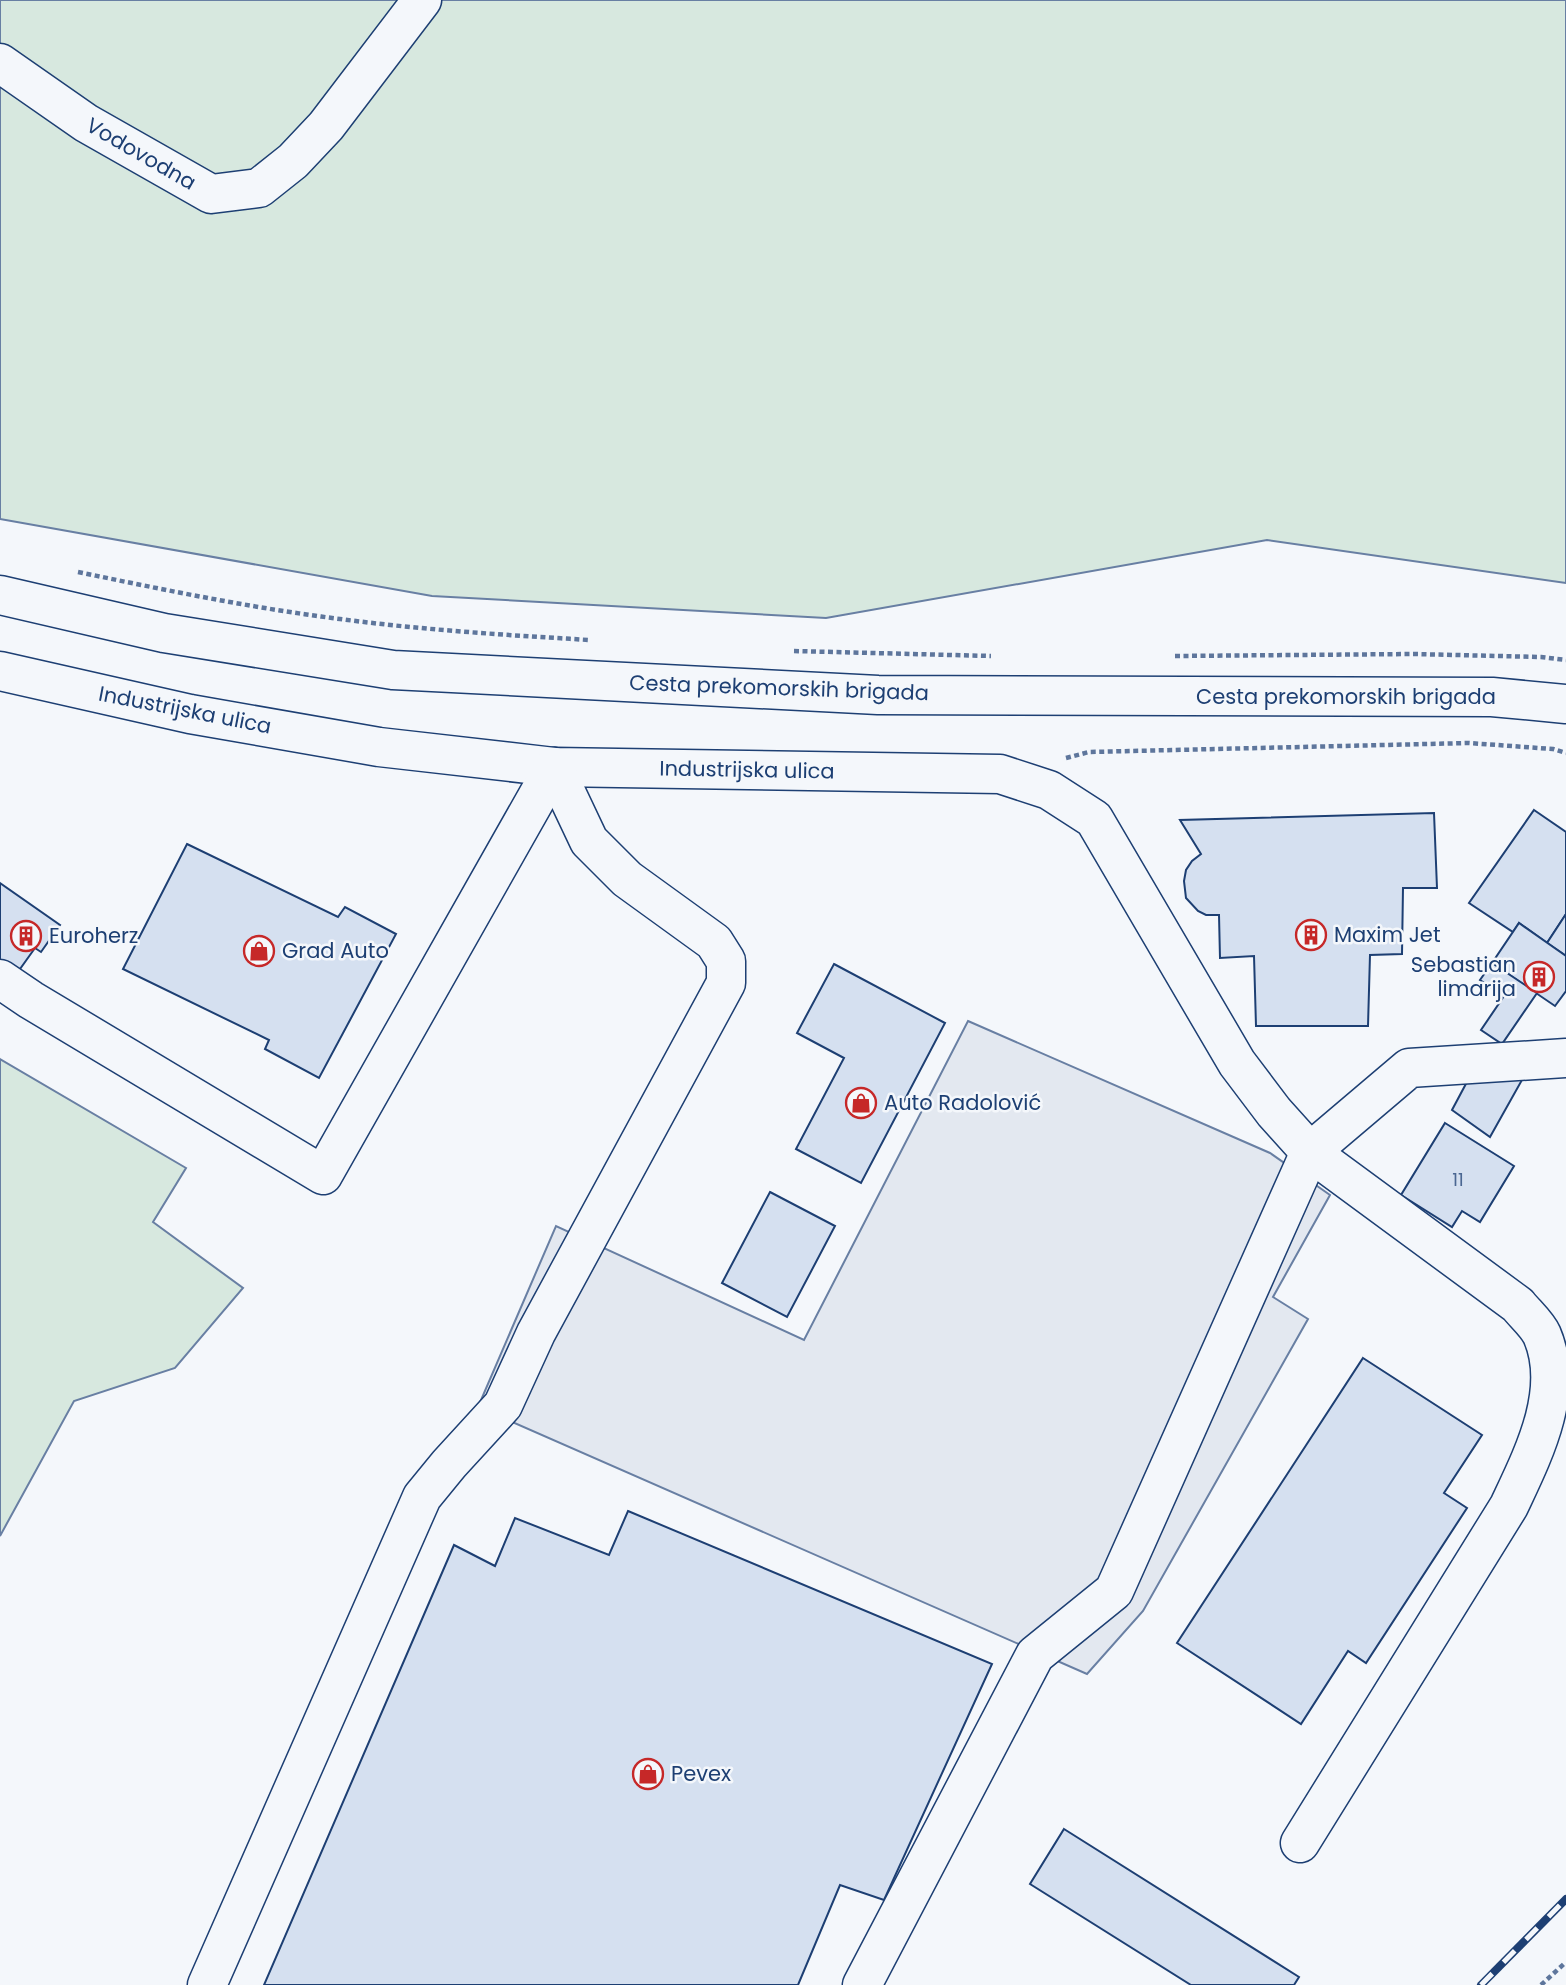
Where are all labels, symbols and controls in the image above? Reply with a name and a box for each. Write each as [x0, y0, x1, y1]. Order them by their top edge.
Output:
street label: Vodovodna [81, 110, 201, 197]
street label: Cesta prekomorskih brigada [629, 668, 929, 707]
street label: Industrijska ulica [96, 679, 274, 740]
street label: Cesta prekomorskih brigada [1196, 682, 1496, 711]
street label: Industrijska ulica [659, 753, 835, 786]
building icon: Maxim Jet [1294, 918, 1328, 952]
building icon: Euroherz [9, 919, 43, 953]
place label: Maxim Jet [1334, 920, 1441, 949]
place label: Euroherz [49, 921, 138, 950]
shop icon: Grad Auto [242, 934, 276, 968]
place label: Grad Auto [282, 936, 389, 965]
place label: Sebastian limarija [1411, 950, 1516, 1003]
building icon: Sebastian limarija [1522, 960, 1556, 994]
shop icon: Auto Radolović [844, 1086, 878, 1120]
place label: Auto Radolović [884, 1088, 1041, 1117]
house number: 11 [1452, 1167, 1464, 1192]
shop icon: Pevex [631, 1757, 665, 1791]
place label: Pevex [671, 1759, 731, 1788]

